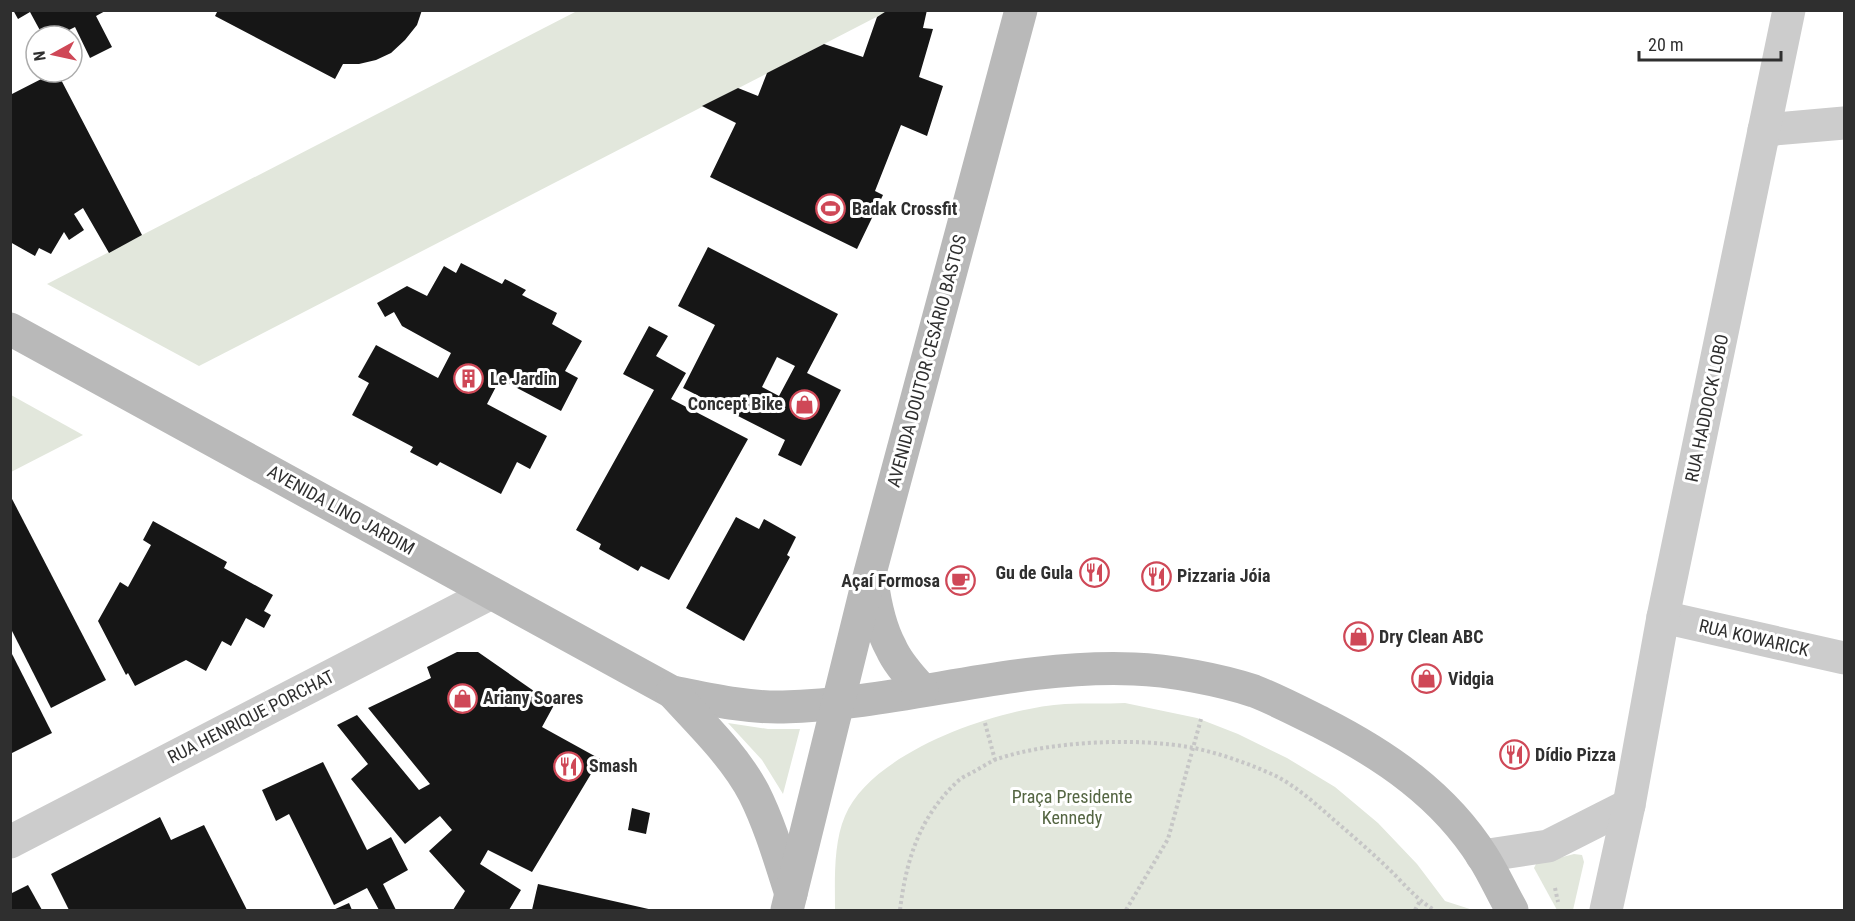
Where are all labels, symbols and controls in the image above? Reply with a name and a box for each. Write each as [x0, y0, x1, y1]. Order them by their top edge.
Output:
north arrow [24, 24, 84, 84]
scale bar [1639, 24, 1782, 62]
text: 20 m [1648, 34, 1683, 55]
text: N [30, 50, 50, 62]
sports icon: Badak Crossfit [815, 193, 847, 225]
place label: Badak Crossfit [852, 198, 958, 219]
street label: AVENIDA DOUTOR CESÁRIO BASTOS [883, 232, 970, 489]
street label: RUA HADDOCK LOBO [1681, 332, 1732, 484]
building icon: Le Jardin [453, 363, 485, 395]
place label: Le Jardin [490, 368, 557, 389]
shop icon: Concept Bike [788, 388, 820, 420]
place label: Concept Bike [688, 393, 783, 414]
street label: AVENIDA LINO JARDIM [264, 460, 418, 559]
restaurant icon: Gu de Gula [1078, 557, 1110, 589]
restaurant icon: Pizzaria Jóia [1140, 560, 1172, 592]
place label: Gu de Gula [995, 562, 1073, 583]
cafe icon: Açaí Formosa [945, 565, 977, 597]
place label: Pizzaria Jóia [1177, 565, 1270, 586]
place label: Açaí Formosa [841, 570, 940, 591]
street label: RUA KOWARICK [1697, 615, 1811, 660]
shop icon: Dry Clean ABC [1342, 621, 1374, 653]
place label: Dry Clean ABC [1379, 626, 1483, 647]
shop icon: Vidgia [1411, 663, 1443, 695]
street label: RUA HENRIQUE PORCHAT [164, 665, 337, 768]
place label: Vidgia [1448, 668, 1494, 689]
shop icon: Ariany Soares [446, 682, 478, 714]
place label: Ariany Soares [483, 687, 583, 708]
restaurant icon: Dídio Pizza [1498, 739, 1530, 771]
place label: Dídio Pizza [1535, 744, 1616, 765]
restaurant icon: Smash [552, 750, 584, 782]
place label: Smash [589, 755, 638, 776]
park label: Praça Presidente Kennedy [1012, 786, 1132, 828]

